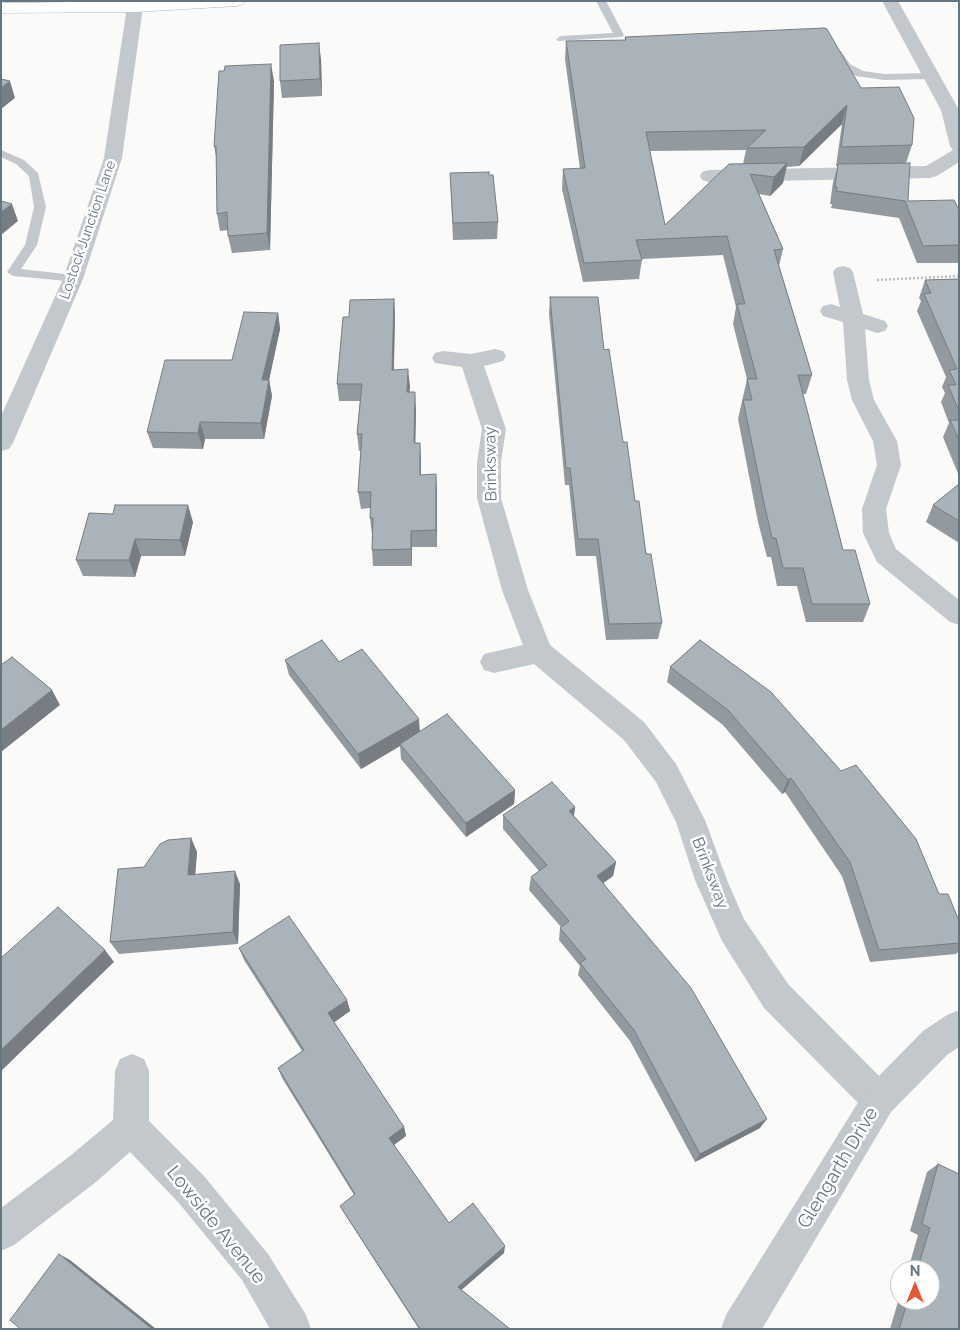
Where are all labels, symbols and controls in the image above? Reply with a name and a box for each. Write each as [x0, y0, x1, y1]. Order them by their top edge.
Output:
street label: Lostock Junction Lane [56, 158, 120, 302]
street label: Brinksway [481, 426, 501, 502]
street label: Brinksway [688, 835, 732, 911]
street label: Glengarth Drive [793, 1103, 883, 1233]
street label: Lowside Avenue [162, 1162, 270, 1288]
north arrow [890, 1260, 940, 1310]
text: N [910, 1263, 920, 1279]

